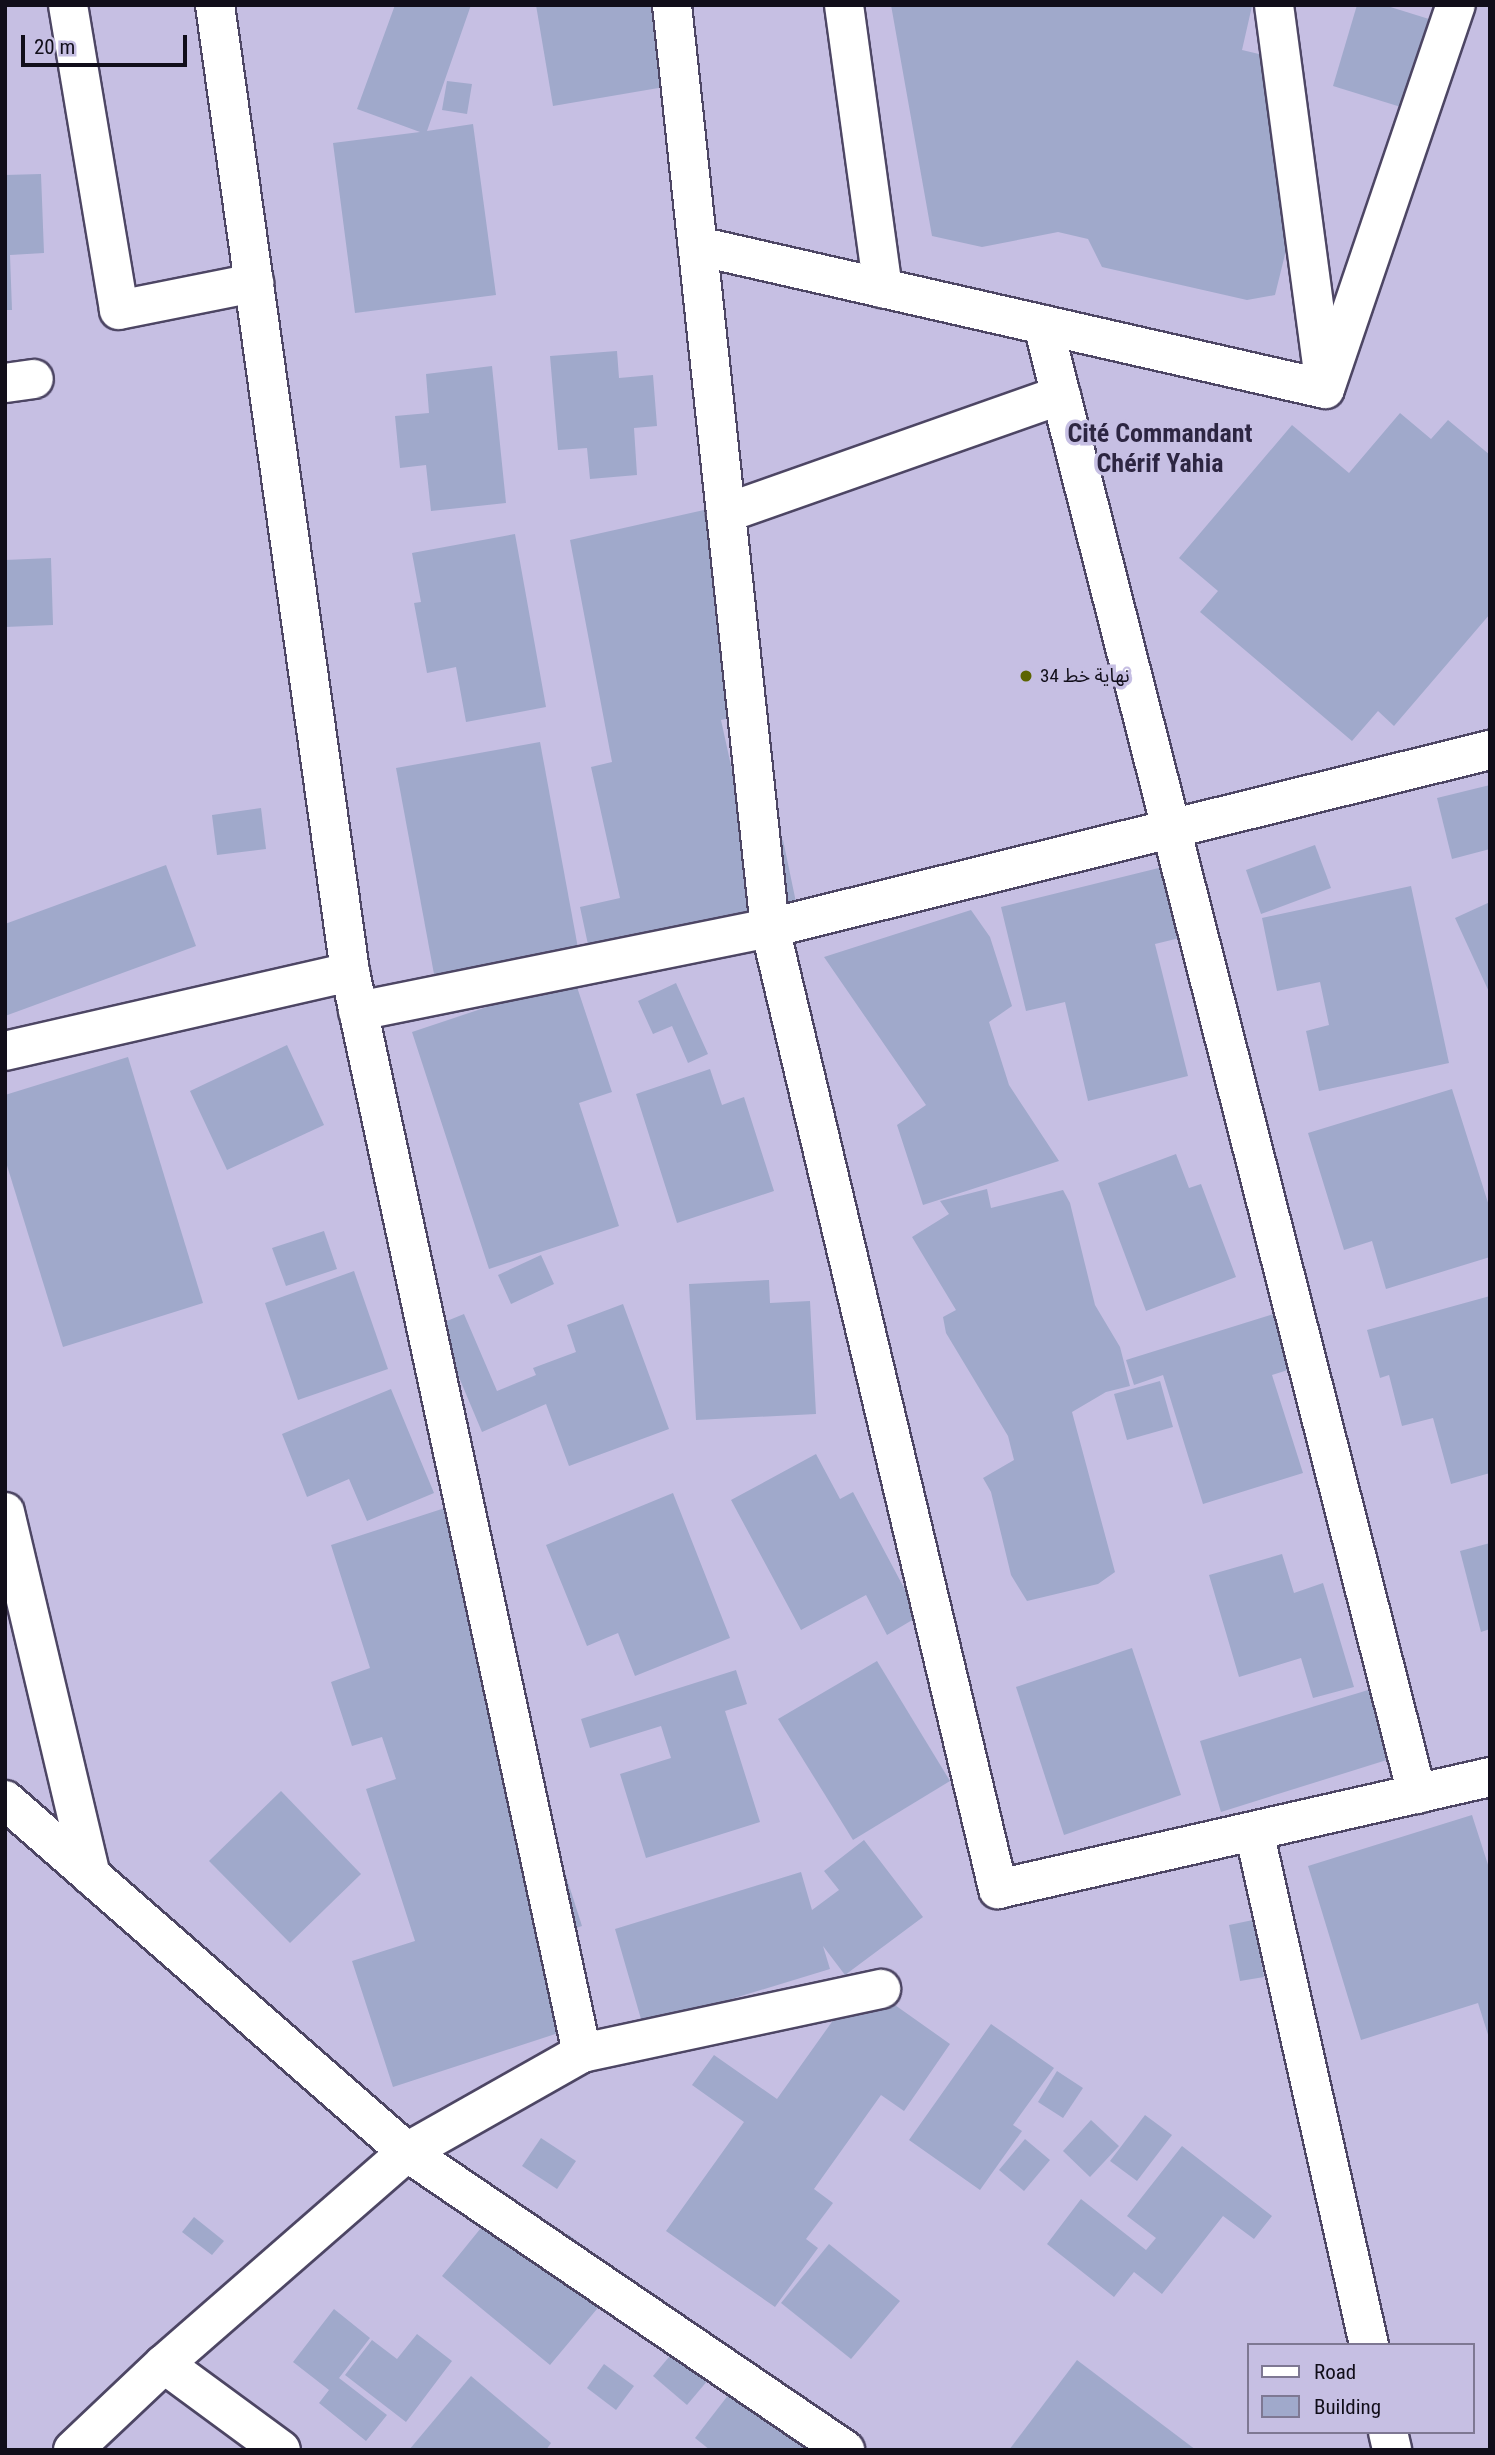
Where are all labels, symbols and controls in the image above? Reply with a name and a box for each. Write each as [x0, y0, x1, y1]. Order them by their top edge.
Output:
scale bar [24, 21, 191, 65]
text: 20 m [34, 35, 75, 59]
district label: Cité Commandant Chérif Yahia [1067, 418, 1253, 480]
place label: نهاية خط 34 [1040, 665, 1130, 687]
marker: نهاية خط 34 [1018, 668, 1034, 684]
legend [1246, 2343, 1474, 2434]
text: Road [1314, 2360, 1356, 2384]
text: Building [1314, 2395, 1381, 2419]

